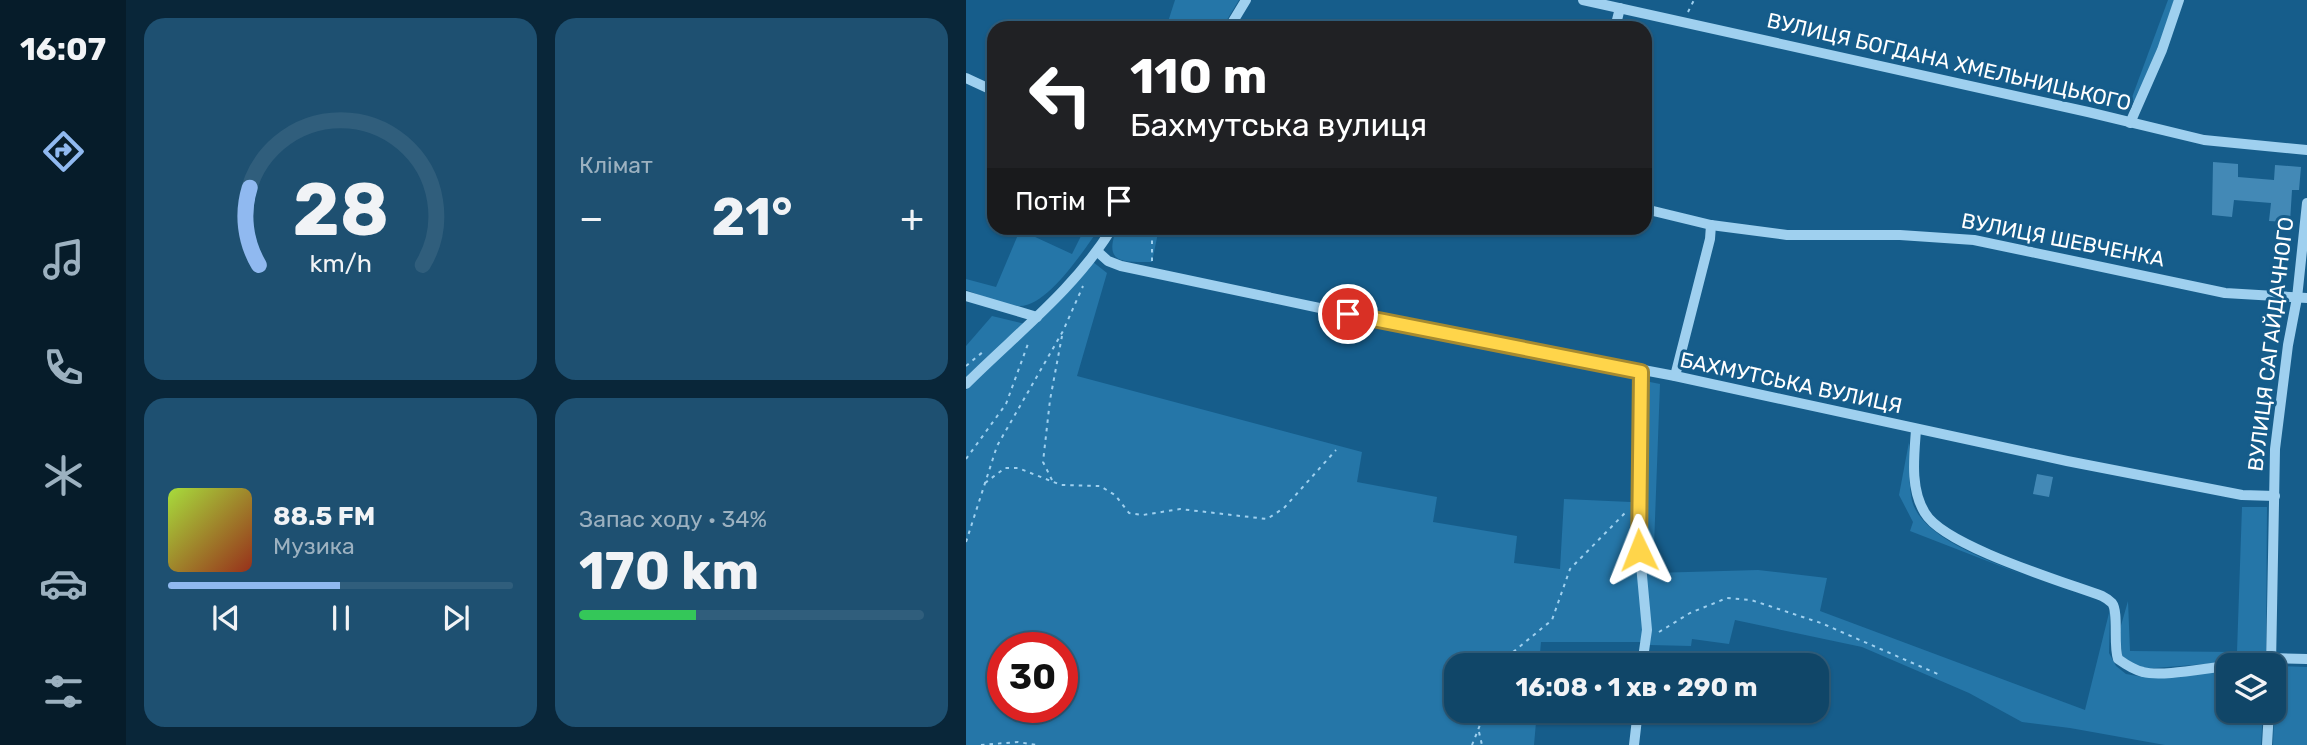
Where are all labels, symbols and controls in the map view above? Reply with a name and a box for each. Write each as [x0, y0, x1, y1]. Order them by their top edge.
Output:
street label: ВУЛИЦЯ БОГДАНА ХМЕЛЬНИЦЬКОГО [1765, 7, 2134, 116]
text: 16:07 [20, 30, 106, 68]
text: 110 m [1130, 47, 1267, 105]
icon: left [1015, 49, 1106, 140]
text: Бахмутська вулиця [1130, 106, 1427, 144]
icon: directions [39, 127, 88, 176]
text: Клімат [579, 151, 653, 179]
text: 28 [292, 167, 389, 253]
icon: arrive [1100, 182, 1138, 220]
text: 21° [712, 186, 793, 248]
text: Потім [1015, 186, 1086, 217]
text: − [579, 195, 604, 241]
text: + [900, 195, 924, 241]
street label: ВУЛИЦЯ ШЕВЧЕНКА [1959, 208, 2167, 271]
street label: ВУЛИЦЯ САГАЙДАЧНОГО [2242, 215, 2299, 473]
icon: music [39, 235, 88, 284]
text: km/h [309, 249, 372, 278]
pin [1318, 284, 1378, 344]
icon: arrive [1329, 295, 1367, 333]
icon: phone [39, 343, 88, 392]
street label: БАХМУТСЬКА ВУЛИЦЯ [1678, 347, 1905, 418]
icon: climate [39, 451, 88, 500]
text: 88.5 FM [273, 501, 375, 532]
text: Запас ходу · 34% [579, 505, 767, 533]
position arrow [1602, 513, 1676, 587]
text: Музика [273, 532, 355, 560]
text: 170 km [579, 540, 759, 602]
icon: car [39, 559, 88, 608]
icon: previous [207, 599, 245, 637]
icon: pause [322, 599, 360, 637]
icon: next [437, 599, 475, 637]
speed limit sign: 30 [987, 632, 1078, 723]
map controls [2216, 653, 2286, 723]
button: layers [2216, 653, 2286, 723]
icon: filters [39, 667, 88, 716]
text: 16:08 · 1 хв · 290 m [1515, 672, 1758, 703]

